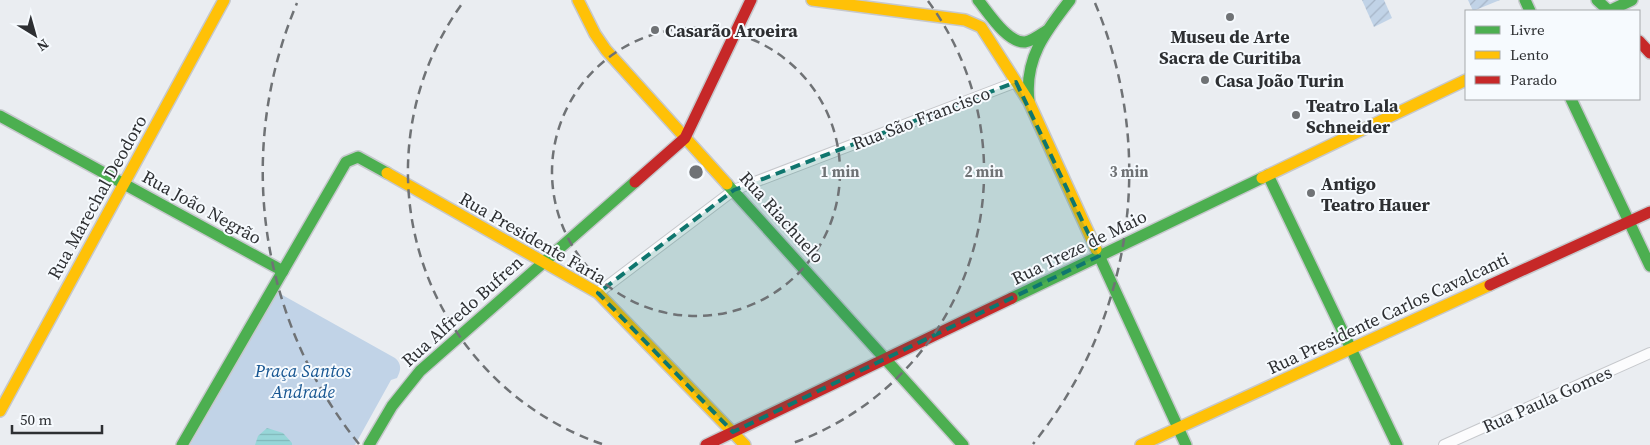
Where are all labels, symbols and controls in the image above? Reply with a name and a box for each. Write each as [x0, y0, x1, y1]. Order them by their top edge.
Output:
north arrow [10, 10, 60, 60]
legend [1465, 10, 1640, 100]
marker: Museu de Arte Sacra de Curitiba [1224, 11, 1236, 23]
place label: Casarão Aroeira [665, 18, 798, 43]
text: Livre [1510, 19, 1545, 40]
marker: Casarão Aroeira [649, 24, 661, 36]
place label: Museu de Arte Sacra de Curitiba [1159, 24, 1302, 70]
text: N [33, 34, 53, 56]
text: Lento [1510, 44, 1549, 65]
place label: Casa João Turin [1215, 68, 1344, 93]
text: Parado [1510, 69, 1557, 90]
marker: Casa João Turin [1199, 74, 1211, 86]
street label: Rua São Francisco [848, 80, 994, 156]
place label: Teatro Lala Schneider [1306, 93, 1399, 139]
marker: Teatro Lala Schneider [1290, 109, 1302, 121]
street label: Rua Marechal Deodoro [41, 110, 153, 284]
text: 1 min [821, 161, 859, 182]
text: 2 min [965, 161, 1003, 182]
text: 3 min [1110, 161, 1148, 182]
centre of rings [687, 163, 705, 181]
street label: Rua João Negrão [138, 164, 266, 250]
street label: Rua Riachuelo [734, 166, 830, 268]
place label: Antigo Teatro Hauer [1321, 171, 1430, 217]
street label: Rua Presidente Faria [455, 186, 612, 291]
marker: Antigo Teatro Hauer [1305, 187, 1317, 199]
street label: Rua Treze de Maio [1007, 203, 1151, 291]
street label: Rua Presidente Carlos Cavalcanti [1263, 246, 1513, 380]
street label: Rua Alfredo Bufren [396, 250, 528, 372]
park label: Praça Santos Andrade [254, 358, 352, 404]
street label: Rua Paula Gomes [1478, 359, 1616, 439]
scale bar [12, 402, 102, 434]
text: 50 m [20, 409, 52, 430]

